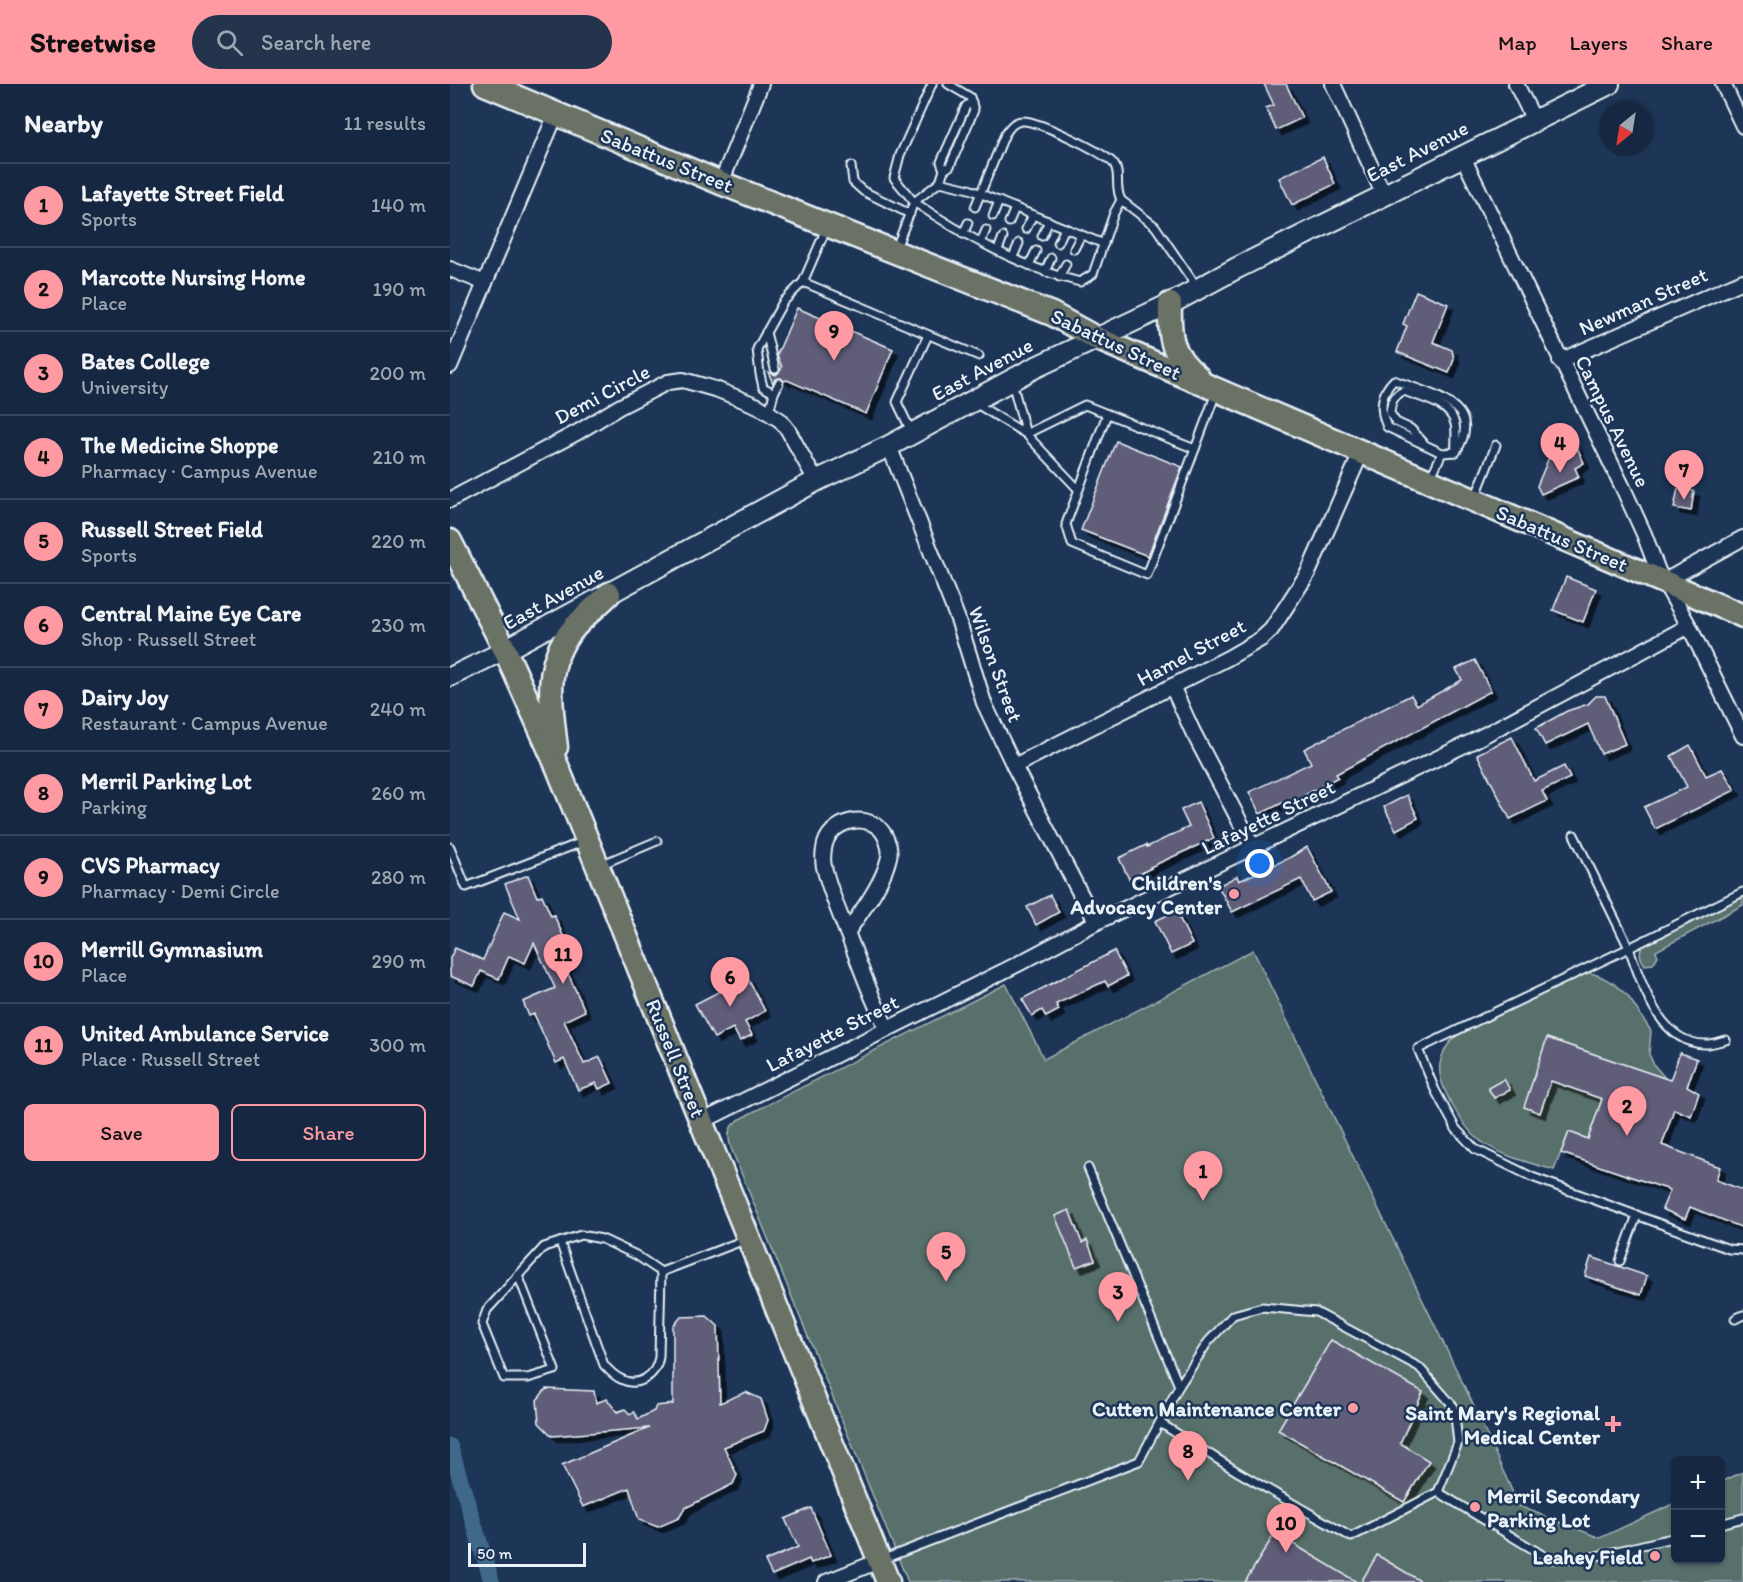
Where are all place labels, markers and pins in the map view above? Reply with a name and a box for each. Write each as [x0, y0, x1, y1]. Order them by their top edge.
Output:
pin: 9 [814, 312, 854, 361]
pin: 4 [1540, 424, 1580, 473]
pin: 7 [1664, 450, 1704, 500]
place label: Children's Advocacy Center [1070, 870, 1223, 920]
marker: Children's Advocacy Center [1227, 887, 1241, 901]
pin: 11 [544, 934, 582, 984]
pin: 6 [710, 958, 750, 1007]
pin: 2 [1608, 1086, 1646, 1136]
pin: 1 [1184, 1152, 1222, 1201]
pin: 5 [926, 1232, 966, 1282]
pin: 3 [1098, 1272, 1138, 1322]
place label: Cutten Maintenance Center [1092, 1396, 1342, 1421]
place label: Saint Mary's Regional Medical Center [1405, 1400, 1601, 1449]
marker: Cutten Maintenance Center [1346, 1401, 1360, 1415]
marker: Saint Mary's Regional Medical Center [1604, 1415, 1622, 1433]
pin: 8 [1168, 1432, 1208, 1481]
place label: Merril Secondary Parking Lot [1487, 1483, 1640, 1533]
marker: Merril Secondary Parking Lot [1468, 1500, 1482, 1514]
pin: 10 [1266, 1504, 1306, 1553]
place label: Leahey Field [1532, 1544, 1643, 1570]
marker: Leahey Field [1648, 1549, 1662, 1563]

